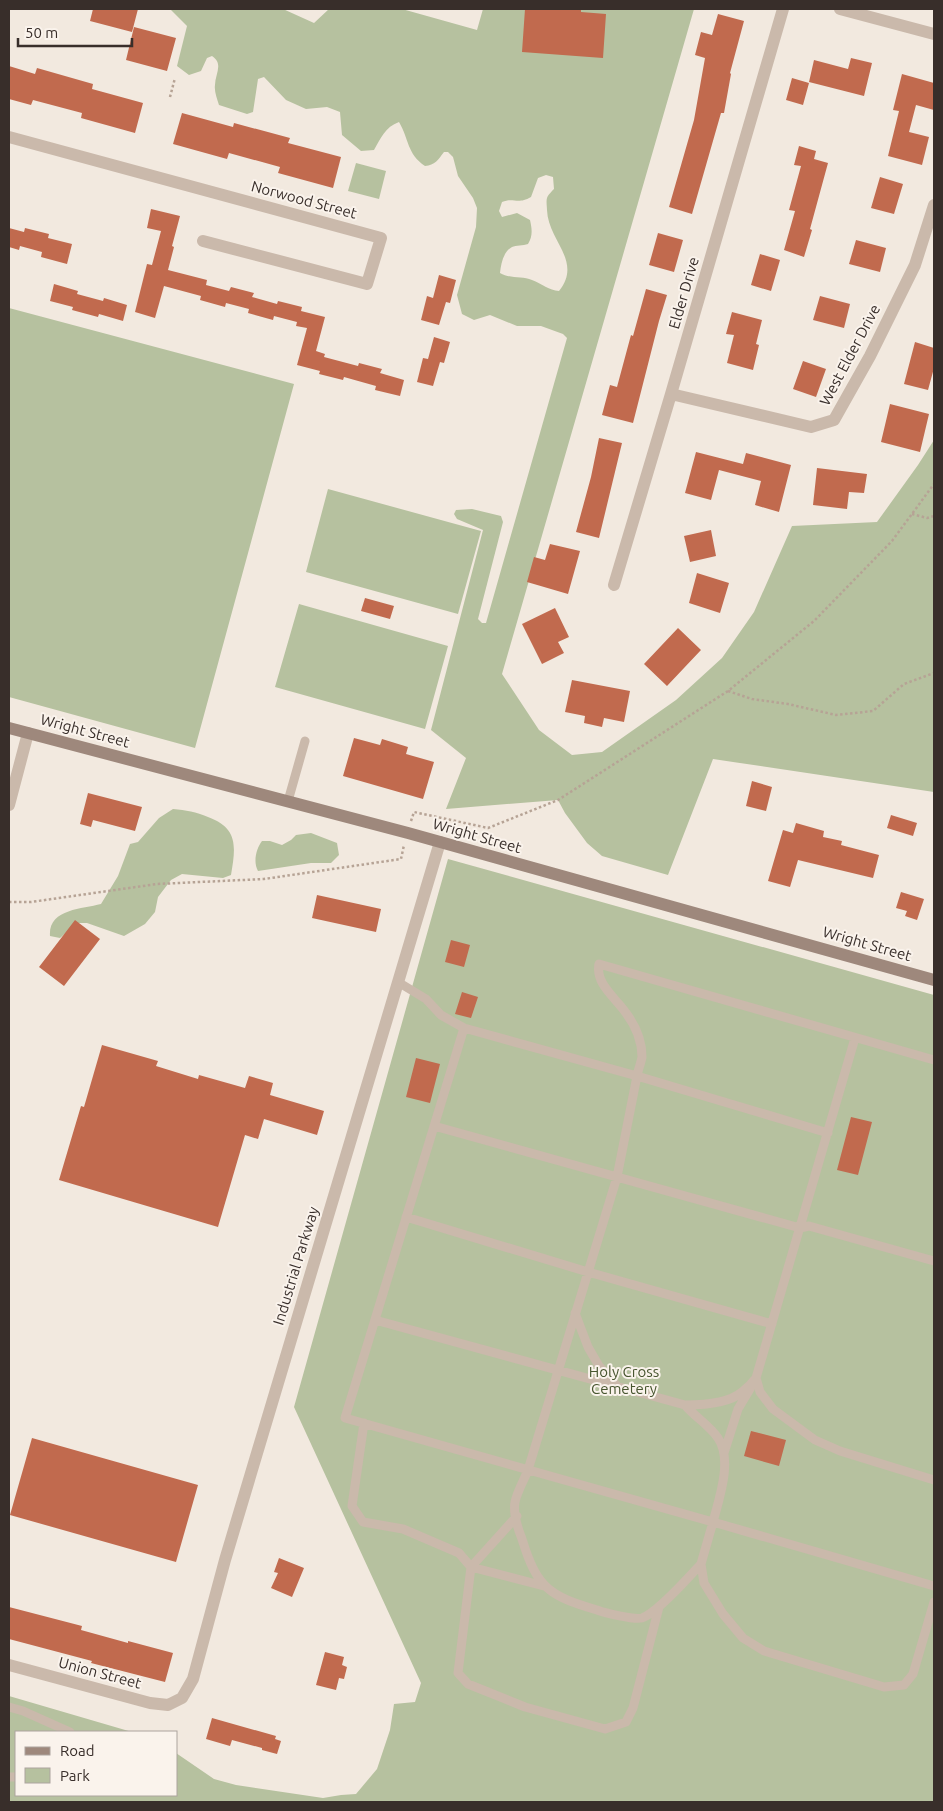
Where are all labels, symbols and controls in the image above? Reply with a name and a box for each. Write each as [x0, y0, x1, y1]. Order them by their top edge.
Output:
scale bar [18, 15, 131, 47]
text: 50 m [25, 24, 58, 41]
street label: Norwood Street [249, 177, 359, 222]
street label: Elder Drive [665, 255, 702, 331]
street label: West Elder Drive [816, 301, 883, 408]
street label: Wright Street [39, 710, 132, 751]
street label: Wright Street [431, 815, 524, 856]
street label: Wright Street [821, 923, 914, 964]
street label: Industrial Parkway [269, 1205, 322, 1327]
park label: Holy Cross Cemetery [589, 1363, 659, 1397]
street label: Union Street [57, 1653, 144, 1692]
legend [15, 1731, 178, 1796]
text: Road [60, 1742, 95, 1759]
text: Park [60, 1767, 90, 1784]

